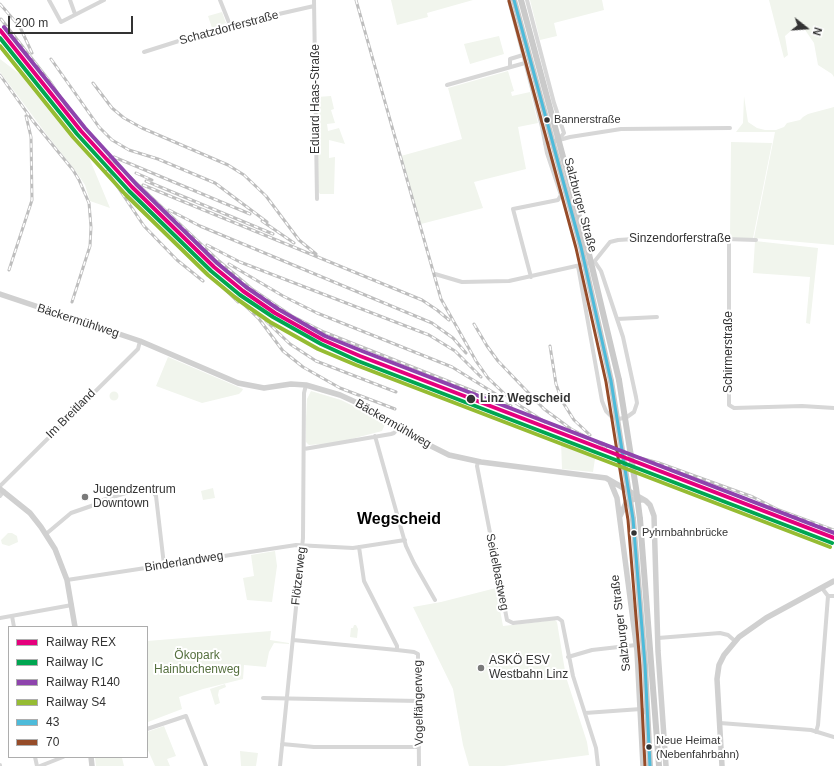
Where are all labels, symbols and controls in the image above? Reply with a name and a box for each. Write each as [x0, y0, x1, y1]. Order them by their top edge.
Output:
scale bar [10, 8, 135, 34]
street label: Schatzdorferstraße [178, 8, 280, 48]
north arrow [786, 8, 826, 48]
text: 200 m [15, 16, 48, 30]
text: N [811, 26, 824, 37]
street label: Eduard Haas-Straße [309, 44, 323, 154]
place label: Bannerstraße [554, 113, 621, 127]
marker: Bannerstraße [542, 115, 552, 125]
street label: Salzburger Straße [560, 156, 600, 254]
street label: Sinzendorferstraße [629, 232, 731, 246]
street label: Bäckermühlweg [35, 301, 121, 341]
street label: Schirmerstraße [722, 311, 736, 393]
street label: Im Breitland [43, 386, 99, 442]
place label: Linz Wegscheid [480, 392, 570, 406]
marker: Linz Wegscheid [465, 393, 477, 405]
street label: Bäckermühlweg [352, 396, 434, 452]
place label: Jugendzentrum Downtown [93, 483, 176, 511]
marker: Jugendzentrum Downtown [80, 492, 90, 502]
district label: Wegscheid [357, 510, 441, 530]
place label: Pyhrnbahnbrücke [642, 526, 728, 540]
marker: Pyhrnbahnbrücke [629, 528, 639, 538]
street label: Seidelbastweg [482, 532, 512, 612]
street label: Flötzerweg [289, 546, 309, 606]
street label: Binderlandweg [144, 549, 224, 575]
street label: Salzburger Straße [608, 574, 634, 672]
legend [8, 626, 148, 758]
text: Railway REX [46, 635, 116, 649]
park label: Ökopark Hainbuchenweg [154, 649, 240, 677]
place label: ASKÖ ESV Westbahn Linz [489, 654, 568, 682]
text: Railway IC [46, 655, 103, 669]
street label: Vogelfängerweg [411, 660, 427, 746]
marker: ASKÖ ESV Westbahn Linz [476, 663, 486, 673]
text: Railway R140 [46, 675, 120, 689]
text: Railway S4 [46, 695, 106, 709]
text: 43 [46, 715, 59, 729]
place label: Neue Heimat (Nebenfahrbahn) [656, 734, 739, 760]
text: 70 [46, 735, 59, 749]
marker: Neue Heimat (Nebenfahrbahn) [644, 742, 654, 752]

